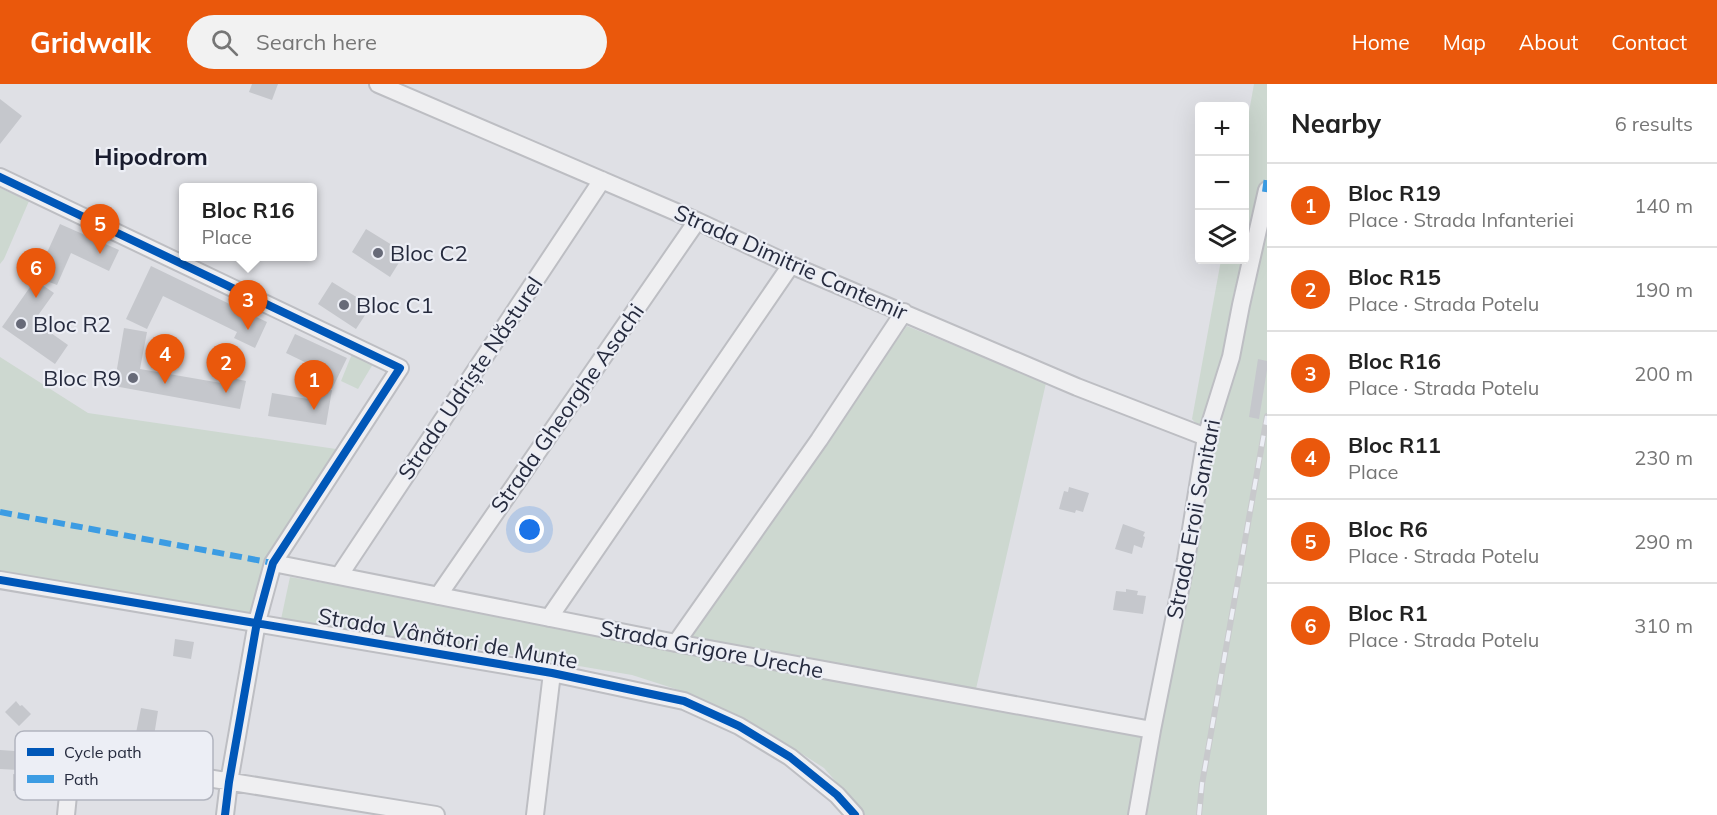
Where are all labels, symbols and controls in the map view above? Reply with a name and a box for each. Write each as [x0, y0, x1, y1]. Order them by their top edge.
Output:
search box [187, 15, 607, 69]
text: Gridwalk [30, 25, 151, 60]
icon: search [208, 26, 241, 59]
text: Search here [256, 28, 377, 56]
text: Home [1352, 29, 1410, 55]
text: Map [1443, 29, 1486, 55]
text: About [1519, 29, 1578, 55]
text: Contact [1611, 29, 1687, 55]
map controls [1195, 102, 1249, 264]
button: + [1195, 102, 1249, 156]
text: Nearby [1291, 107, 1381, 140]
text: 6 results [1615, 111, 1693, 136]
district label: Hipodrom [94, 141, 208, 171]
button: − [1195, 156, 1249, 210]
text: Bloc R19 [1348, 179, 1441, 207]
popup [179, 183, 317, 261]
text: 1 [1305, 193, 1317, 218]
text: 140 m [1634, 193, 1693, 218]
text: Bloc R16 [202, 196, 294, 224]
street label: Strada Dimitrie Cantemir [670, 198, 912, 326]
pin: 5 [80, 204, 120, 254]
text: Place · Strada Infanteriei [1348, 207, 1574, 232]
button: layers [1195, 210, 1249, 264]
text: Place [202, 224, 252, 249]
place label: Bloc C2 [390, 239, 468, 267]
marker: Bloc C2 [371, 246, 385, 260]
pin: 6 [16, 248, 56, 298]
text: Bloc R15 [1348, 263, 1441, 291]
street label: Strada Udriște Năsturel [392, 271, 548, 485]
text: 2 [1305, 277, 1317, 302]
text: 190 m [1634, 277, 1693, 302]
pin: 3 [228, 280, 268, 330]
place label: Bloc C1 [356, 291, 434, 319]
text: Place · Strada Potelu [1348, 291, 1539, 316]
marker: Bloc C1 [337, 298, 351, 312]
street label: Strada Gheorghe Asachi [484, 298, 650, 518]
place label: Bloc R2 [33, 310, 111, 338]
marker: Bloc R2 [14, 317, 28, 331]
pin: 4 [146, 334, 184, 384]
pin: 2 [206, 344, 246, 393]
text: Bloc R16 [1348, 347, 1441, 375]
pin: 1 [294, 360, 334, 410]
text: 3 [1305, 361, 1317, 386]
text: 200 m [1634, 361, 1693, 386]
place label: Bloc R9 [43, 364, 121, 392]
marker: Bloc R9 [126, 371, 140, 385]
text: Place · Strada Potelu [1348, 375, 1539, 400]
street label: Strada Eroii Sanitari [1160, 417, 1226, 621]
text: Bloc R11 [1348, 431, 1441, 459]
text: 4 [1305, 445, 1317, 470]
text: 230 m [1634, 445, 1693, 470]
text: Place [1348, 459, 1398, 484]
your location [515, 515, 544, 544]
text: Bloc R6 [1348, 515, 1428, 543]
text: 5 [1305, 529, 1317, 554]
text: 290 m [1634, 529, 1693, 554]
text: Place · Strada Potelu [1348, 543, 1539, 568]
text: Bloc R1 [1348, 599, 1428, 627]
street label: Strada Vânători de Munte [316, 601, 580, 675]
text: 6 [1305, 613, 1317, 638]
text: 310 m [1634, 613, 1693, 638]
street label: Strada Grigore Ureche [598, 614, 826, 684]
text: Place · Strada Potelu [1348, 627, 1539, 652]
legend [15, 731, 213, 800]
text: Cycle path [64, 742, 142, 762]
text: Path [64, 769, 99, 789]

